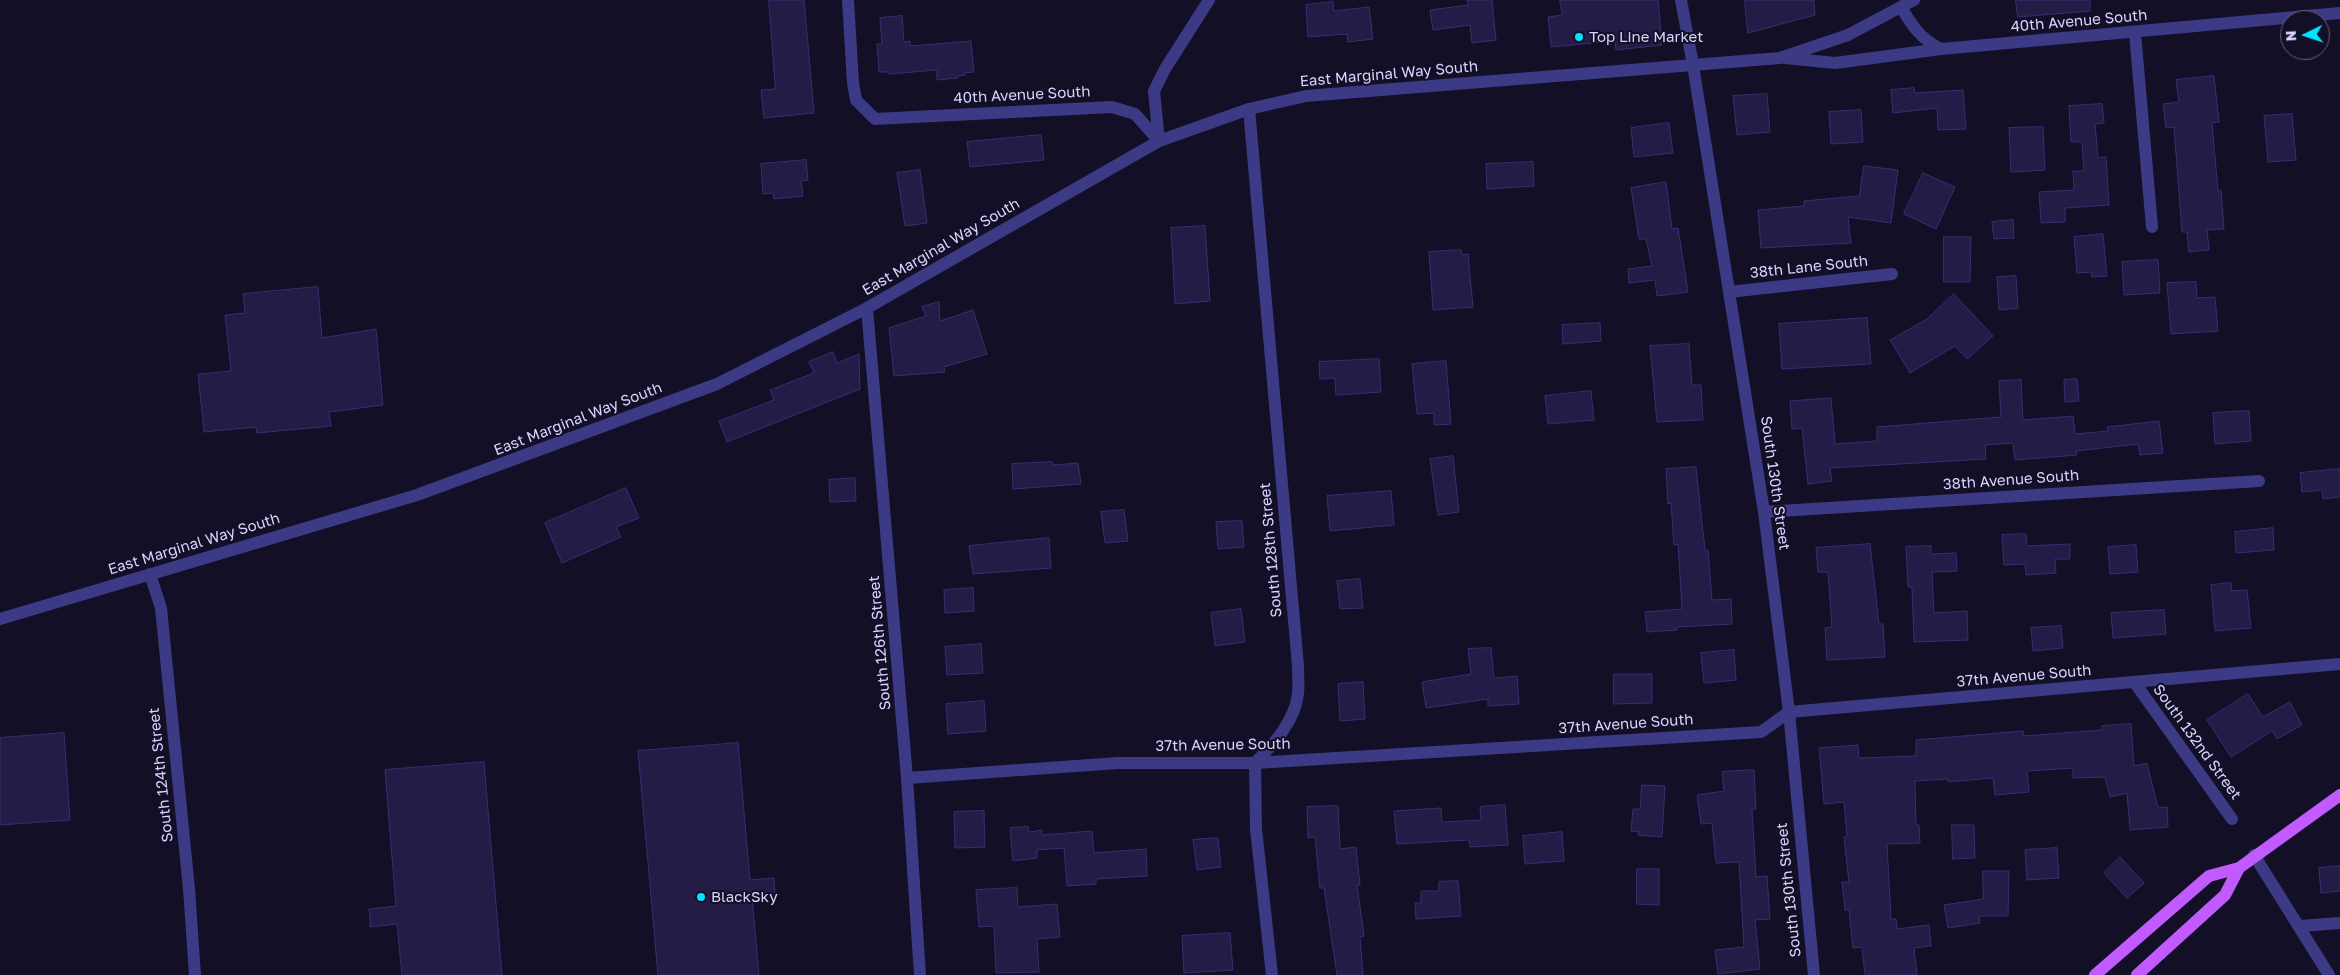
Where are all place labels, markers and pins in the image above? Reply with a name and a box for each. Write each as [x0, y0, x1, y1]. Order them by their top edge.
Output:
place label: Top Line Market [1589, 28, 1703, 46]
marker: Top Line Market [1573, 31, 1585, 43]
place label: BlackSky [711, 888, 778, 906]
marker: BlackSky [695, 891, 707, 903]

